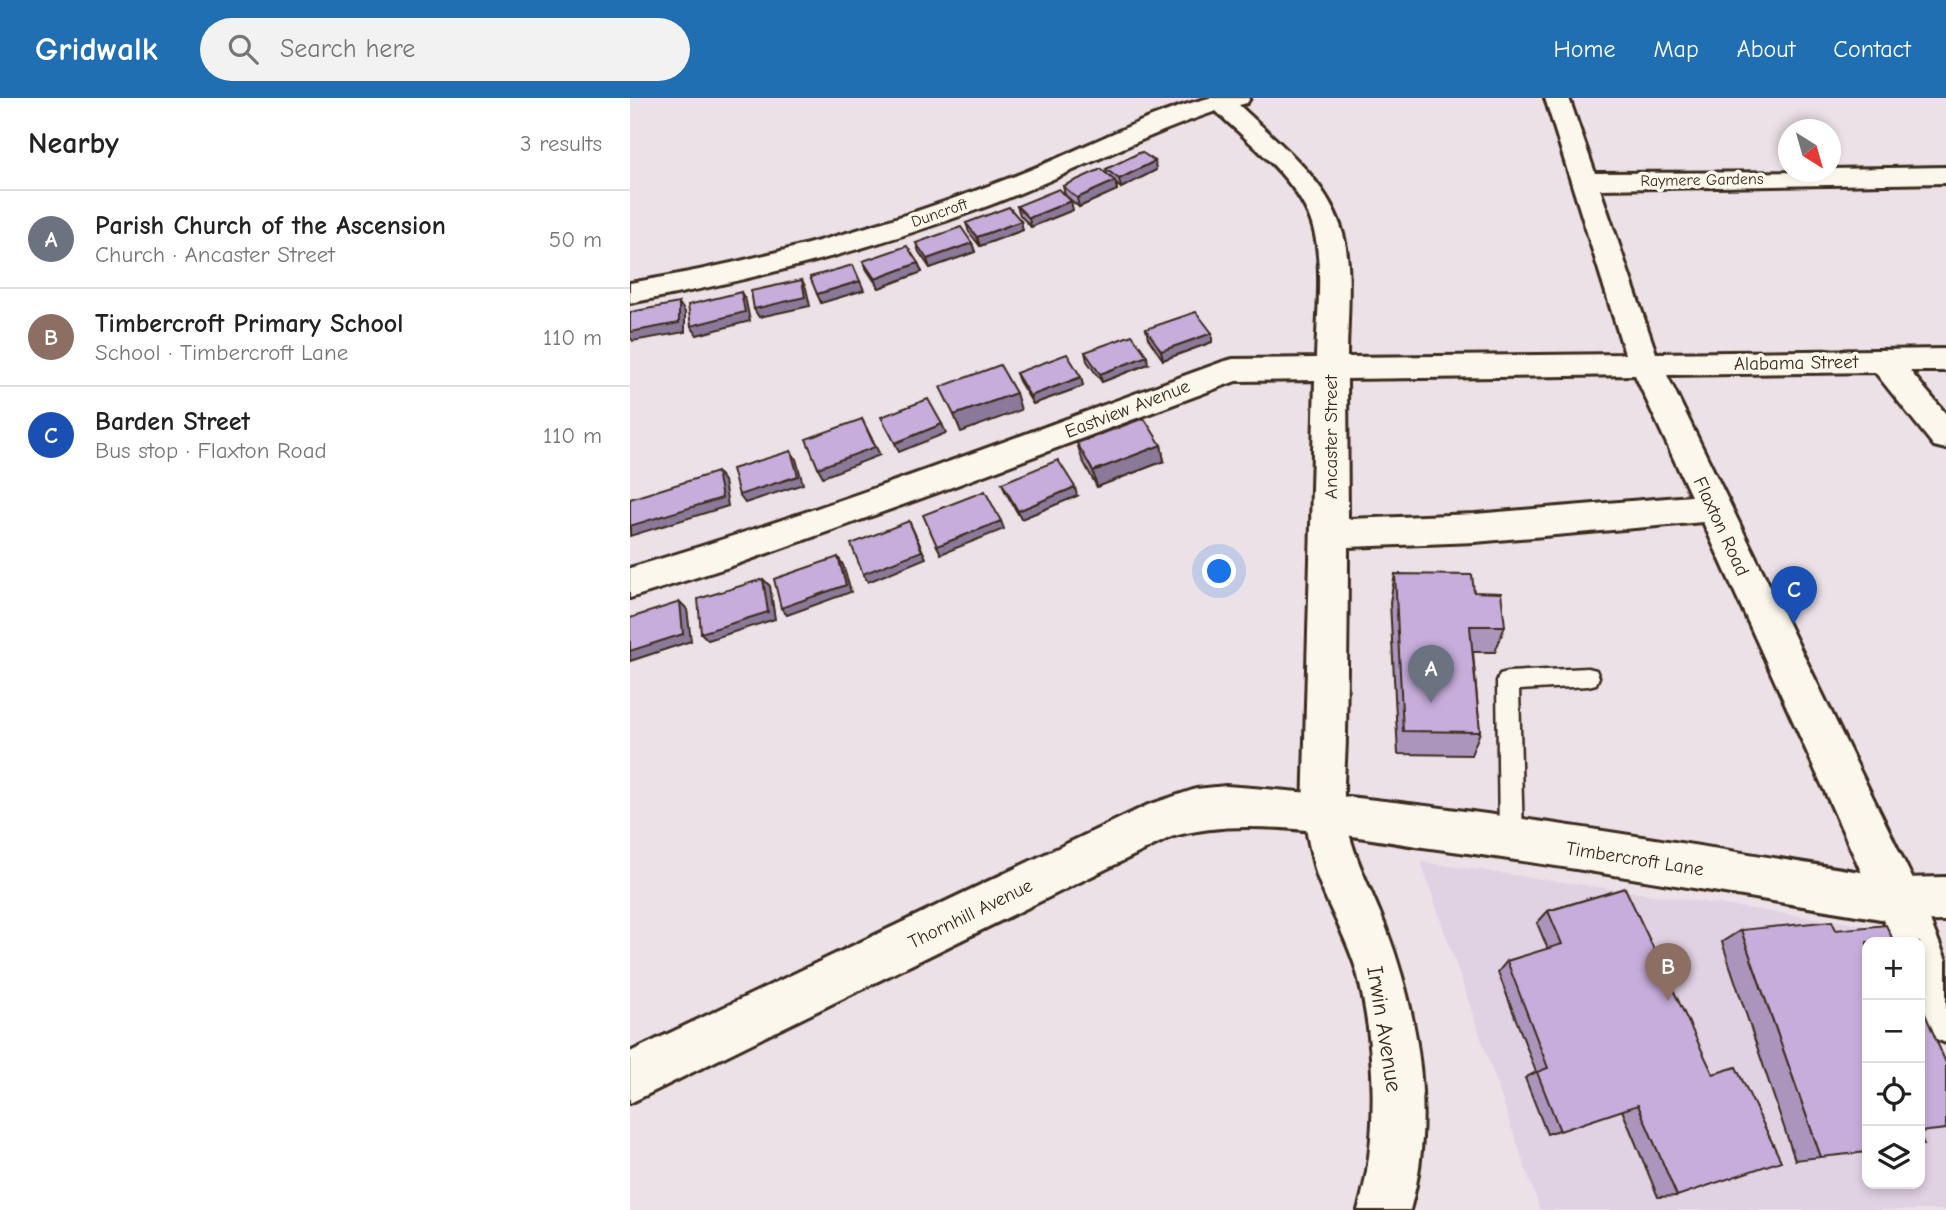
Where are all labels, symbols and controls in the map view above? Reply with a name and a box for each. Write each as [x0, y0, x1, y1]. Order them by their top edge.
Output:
search box [200, 18, 690, 81]
text: Gridwalk [35, 30, 158, 68]
icon: search [224, 30, 262, 68]
text: Search here [280, 34, 415, 64]
text: Home [1554, 35, 1615, 63]
text: Map [1653, 35, 1699, 63]
text: About [1737, 35, 1795, 63]
text: Contact [1833, 35, 1911, 63]
north arrow [1778, 119, 1841, 182]
text: Nearby [28, 126, 119, 161]
text: 3 results [520, 130, 602, 157]
street label: Raymere Gardens [1640, 170, 1764, 190]
street label: Duncroft [909, 195, 970, 231]
text: Parish Church of the Ascension [95, 211, 446, 241]
text: A [45, 226, 57, 253]
text: 50 m [549, 226, 602, 253]
text: Church · Ancaster Street [95, 241, 335, 268]
text: Timbercroft Primary School [95, 309, 403, 339]
text: B [44, 324, 58, 351]
text: 110 m [543, 324, 602, 351]
text: School · Timbercroft Lane [95, 339, 348, 366]
street label: Alabama Street [1734, 351, 1859, 375]
street label: Ancaster Street [1320, 374, 1342, 499]
street label: Eastview Avenue [1062, 375, 1193, 443]
text: Barden Street [95, 407, 250, 437]
text: C [44, 422, 58, 449]
text: 110 m [543, 422, 602, 449]
text: Bus stop · Flaxton Road [95, 437, 327, 464]
street label: Flaxton Road [1689, 473, 1754, 579]
your location [1202, 554, 1236, 588]
pin: C [1771, 566, 1817, 624]
pin: A [1408, 645, 1454, 703]
street label: Timbercroft Lane [1564, 837, 1705, 881]
street label: Thornhill Avenue [905, 874, 1036, 953]
map controls [1862, 937, 1925, 1189]
button: + [1862, 937, 1925, 1000]
pin: B [1645, 943, 1691, 1001]
street label: Irwin Avenue [1361, 964, 1408, 1094]
button: − [1862, 1000, 1925, 1063]
button: locate [1862, 1063, 1925, 1126]
button: layers [1862, 1126, 1925, 1189]

